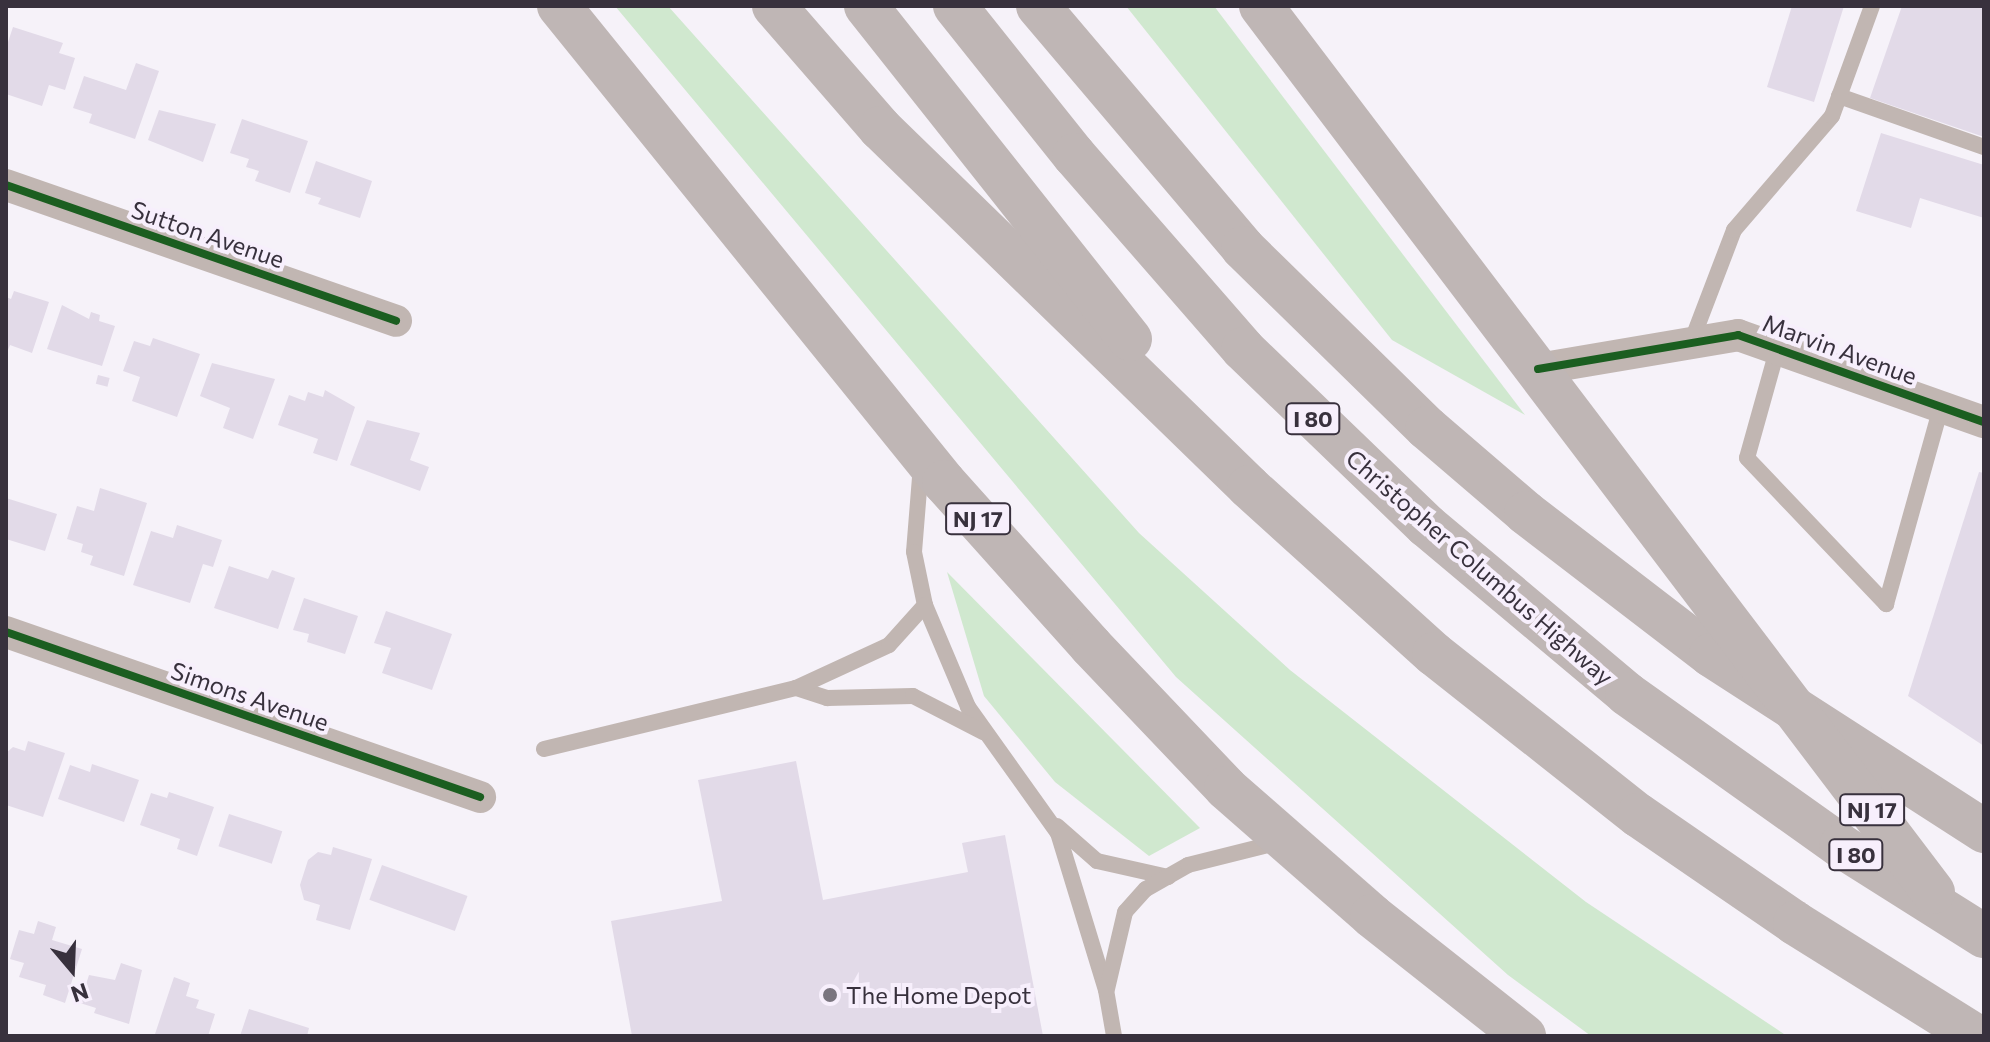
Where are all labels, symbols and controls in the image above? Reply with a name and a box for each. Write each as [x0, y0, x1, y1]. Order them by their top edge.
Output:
street label: Sutton Avenue [128, 194, 288, 274]
street label: Marvin Avenue [1759, 308, 1921, 390]
road number: I 80 [1285, 401, 1341, 437]
street label: Christopher Columbus Highway [1341, 443, 1619, 691]
road number: NJ 17 [944, 501, 1012, 537]
street label: Simons Avenue [167, 656, 333, 736]
road number: NJ 17 [1838, 792, 1906, 828]
road number: I 80 [1828, 837, 1884, 873]
north arrow [32, 930, 112, 1010]
text: N [68, 978, 92, 1009]
place label: The Home Depot [846, 981, 1031, 1009]
marker: The Home Depot [821, 986, 839, 1004]

